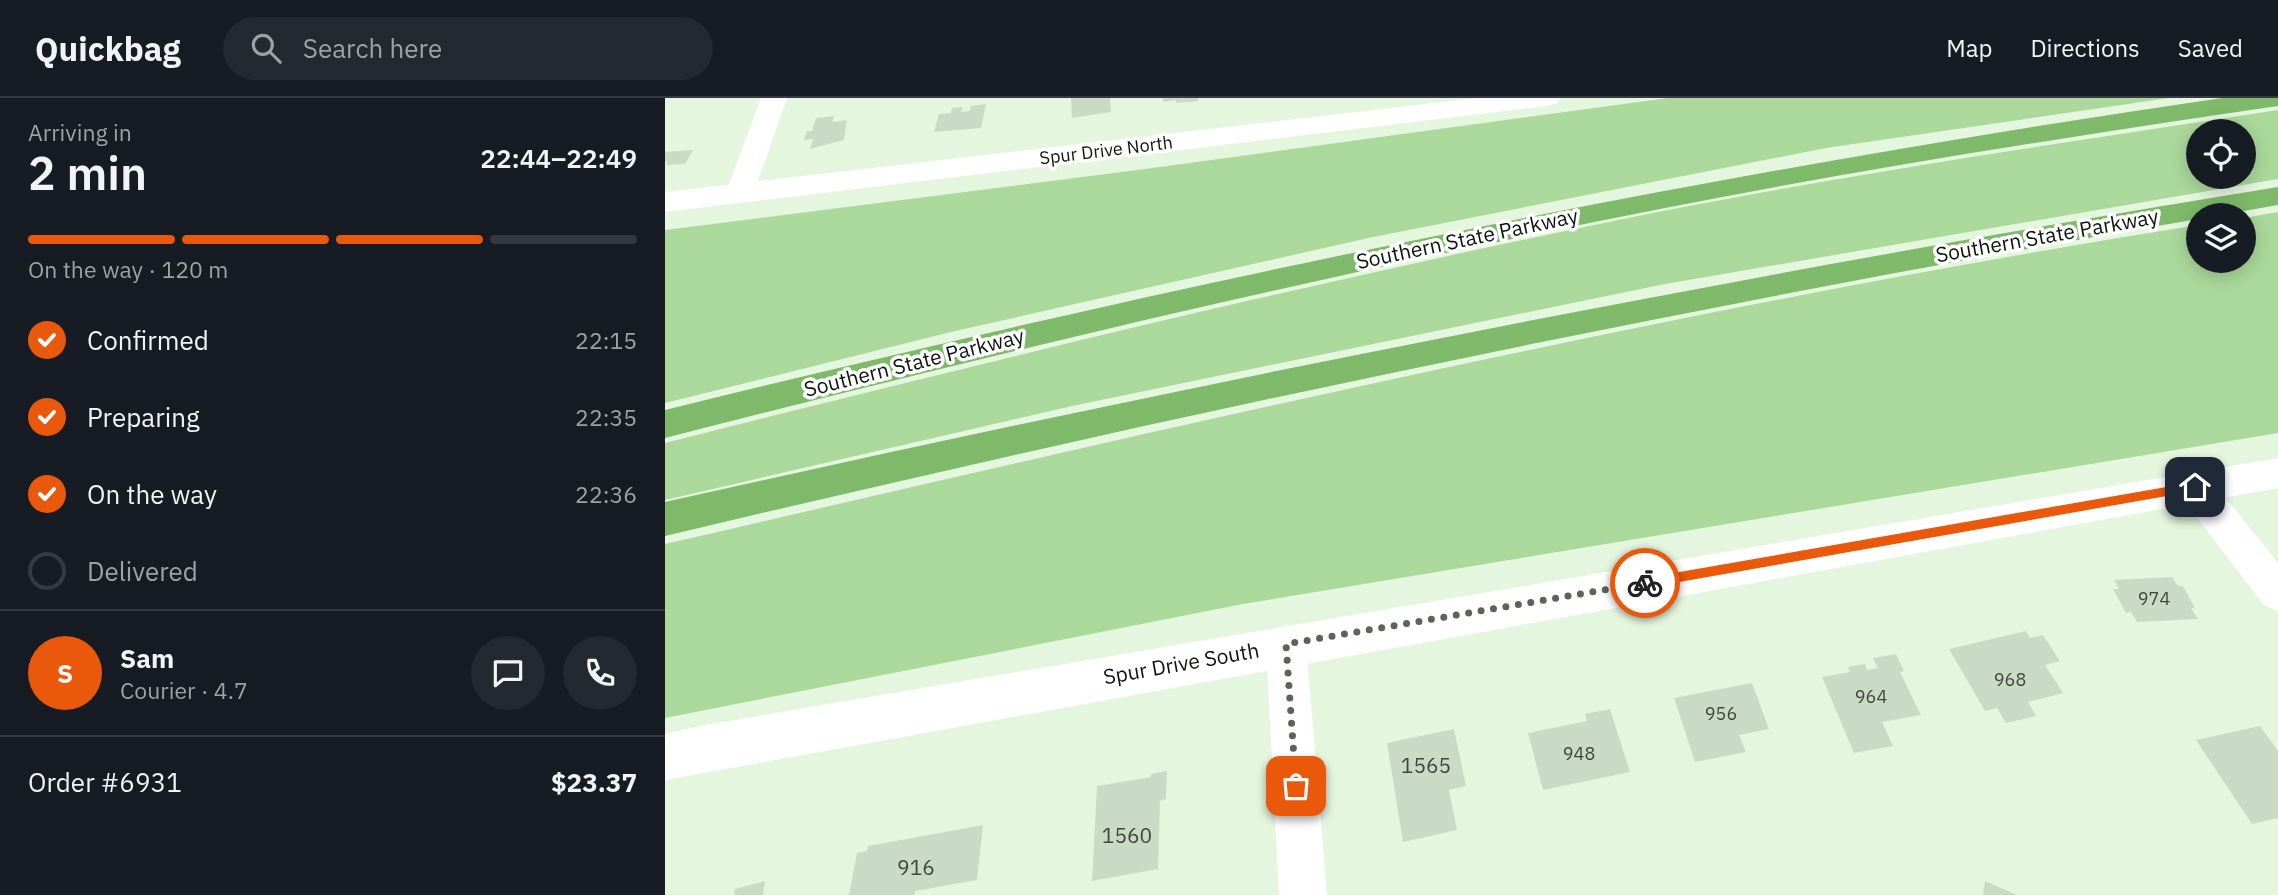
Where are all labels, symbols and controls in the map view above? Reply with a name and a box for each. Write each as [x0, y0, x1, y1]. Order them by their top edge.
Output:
search box [223, 17, 713, 80]
text: Quickbag [35, 27, 181, 70]
icon: search [247, 29, 285, 67]
text: Search here [303, 31, 442, 65]
text: Map [1946, 32, 1992, 64]
text: Directions [2030, 32, 2140, 64]
text: Saved [2178, 32, 2243, 64]
text: Arriving in [28, 117, 132, 147]
map controls [2186, 119, 2256, 273]
button: locate [2186, 119, 2256, 189]
street label: Spur Drive North [1038, 130, 1174, 170]
text: 22:44–22:49 [480, 141, 637, 175]
text: 2 min [28, 143, 147, 203]
street label: Southern State Parkway [1354, 201, 1581, 275]
street label: Southern State Parkway [1933, 202, 2161, 268]
button: layers [2186, 203, 2256, 273]
text: On the way · 120 m [28, 254, 228, 284]
icon: check [28, 321, 66, 359]
street label: Southern State Parkway [801, 321, 1027, 403]
text: Confirmed [87, 323, 209, 357]
text: 22:15 [575, 325, 637, 355]
icon: check [28, 398, 66, 436]
text: Preparing [87, 400, 200, 434]
text: 22:35 [575, 402, 637, 432]
pin [2165, 457, 2225, 517]
icon: home [2176, 468, 2214, 506]
icon: check [28, 475, 66, 513]
text: On the way [87, 477, 217, 511]
text: 22:36 [575, 479, 637, 509]
courier [1610, 548, 1680, 618]
text: Delivered [87, 554, 198, 588]
icon: bike [1626, 564, 1664, 602]
house number: 974 [2138, 587, 2170, 610]
button: chat [471, 636, 545, 710]
button: phone [563, 636, 637, 710]
street label: Spur Drive South [1101, 636, 1261, 690]
text: Sam [120, 641, 174, 675]
text: S [57, 656, 73, 690]
house number: 968 [1994, 668, 2026, 691]
text: Courier · 4.7 [120, 675, 248, 705]
house number: 964 [1855, 685, 1887, 708]
house number: 956 [1705, 702, 1737, 725]
house number: 948 [1563, 742, 1595, 765]
house number: 1565 [1401, 751, 1451, 779]
pin [1266, 756, 1326, 816]
text: Order #6931 [28, 765, 182, 799]
text: $23.37 [551, 765, 637, 799]
icon: bag [1277, 767, 1315, 805]
house number: 1560 [1102, 821, 1152, 849]
house number: 916 [897, 853, 935, 881]

